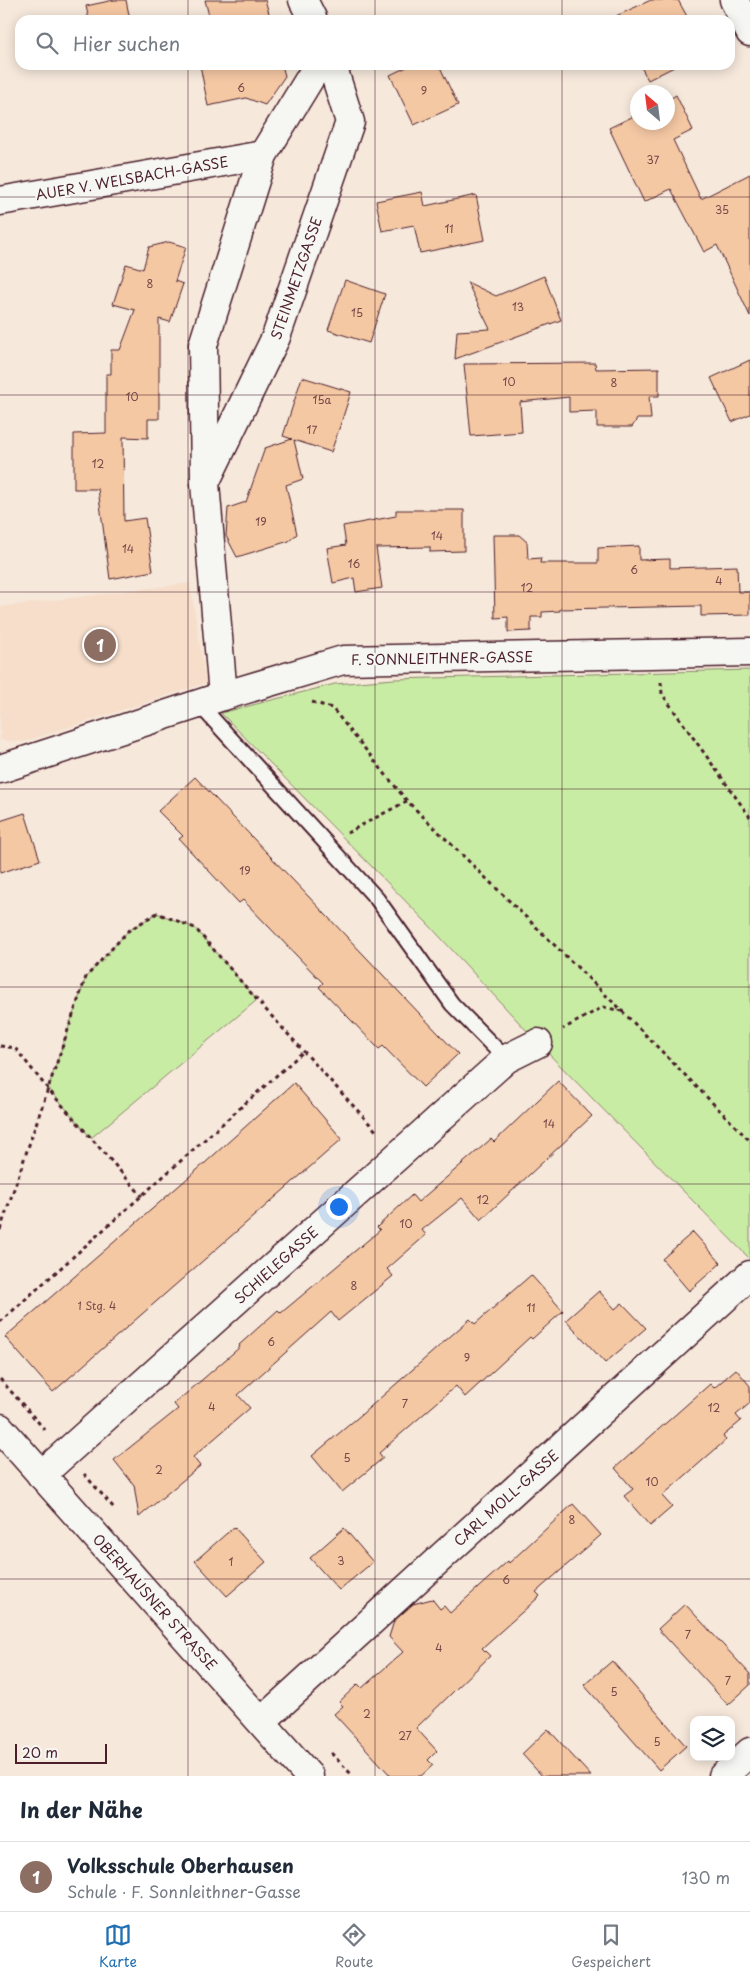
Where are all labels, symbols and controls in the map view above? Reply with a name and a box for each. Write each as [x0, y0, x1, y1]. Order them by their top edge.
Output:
search box [15, 15, 735, 70]
icon: search [33, 29, 61, 57]
text: Hier suchen [73, 29, 180, 57]
house number: 6 [237, 79, 245, 96]
house number: 9 [421, 82, 427, 99]
north arrow [630, 85, 675, 130]
street label: AUER V. WELSBACH-GASSE [34, 151, 230, 205]
house number: 37 [647, 151, 660, 168]
house number: 35 [715, 201, 729, 218]
street label: STEINMETZGASSE [265, 214, 327, 342]
house number: 11 [444, 220, 454, 237]
house number: 8 [147, 275, 154, 292]
house number: 13 [512, 298, 524, 315]
house number: 15 [351, 304, 363, 321]
house number: 10 [503, 373, 515, 390]
house number: 8 [611, 374, 618, 391]
house number: 10 [126, 388, 138, 405]
house number: 15a [313, 391, 332, 408]
house number: 17 [307, 421, 318, 438]
house number: 12 [92, 455, 105, 472]
house number: 19 [255, 513, 267, 530]
house number: 14 [431, 527, 443, 544]
house number: 14 [122, 540, 134, 557]
house number: 16 [348, 555, 361, 572]
house number: 6 [630, 561, 638, 578]
house number: 4 [715, 572, 723, 589]
house number: 12 [521, 579, 534, 596]
pin: 1 [84, 626, 116, 664]
street label: F. SONNLEITHNER-GASSE [351, 646, 533, 670]
house number: 19 [239, 862, 251, 879]
house number: 14 [543, 1115, 555, 1132]
house number: 12 [477, 1191, 490, 1208]
your location [326, 1194, 352, 1220]
house number: 10 [400, 1215, 412, 1232]
street label: SCHIELEGASSE [229, 1221, 323, 1309]
house number: 8 [351, 1277, 358, 1294]
house number: 1 Stg. 4 [78, 1297, 116, 1314]
house number: 11 [526, 1299, 536, 1316]
house number: 6 [267, 1333, 275, 1350]
house number: 9 [464, 1349, 470, 1366]
house number: 7 [402, 1395, 408, 1412]
house number: 4 [208, 1398, 216, 1415]
house number: 12 [708, 1399, 721, 1416]
street label: CARL MOLL-GASSE [449, 1445, 563, 1551]
house number: 5 [343, 1449, 351, 1466]
house number: 2 [155, 1461, 163, 1478]
house number: 10 [646, 1473, 658, 1490]
house number: 8 [569, 1511, 576, 1528]
street label: OBERHAUSNER STRASSE [88, 1529, 222, 1675]
house number: 3 [337, 1552, 345, 1569]
house number: 1 [229, 1553, 234, 1570]
house number: 6 [502, 1571, 510, 1588]
house number: 7 [685, 1626, 691, 1643]
house number: 4 [435, 1639, 443, 1656]
house number: 7 [725, 1672, 731, 1689]
house number: 5 [610, 1683, 618, 1700]
house number: 2 [363, 1705, 371, 1722]
map controls [690, 1716, 735, 1761]
button: layers [690, 1716, 735, 1761]
house number: 27 [398, 1727, 412, 1744]
house number: 5 [653, 1733, 661, 1750]
scale bar [15, 1741, 108, 1764]
text: 20 m [22, 1742, 58, 1763]
text: In der Nähe [20, 1793, 142, 1825]
text: Volksschule Oberhausen [67, 1851, 294, 1879]
text: 1 [32, 1865, 40, 1889]
text: 130 m [682, 1865, 730, 1889]
text: Schule · F. Sonnleithner-Gasse [67, 1879, 301, 1903]
tab: Karte [99, 1921, 137, 1972]
tab: Route [335, 1921, 373, 1972]
tab: Gespeichert [571, 1921, 651, 1972]

